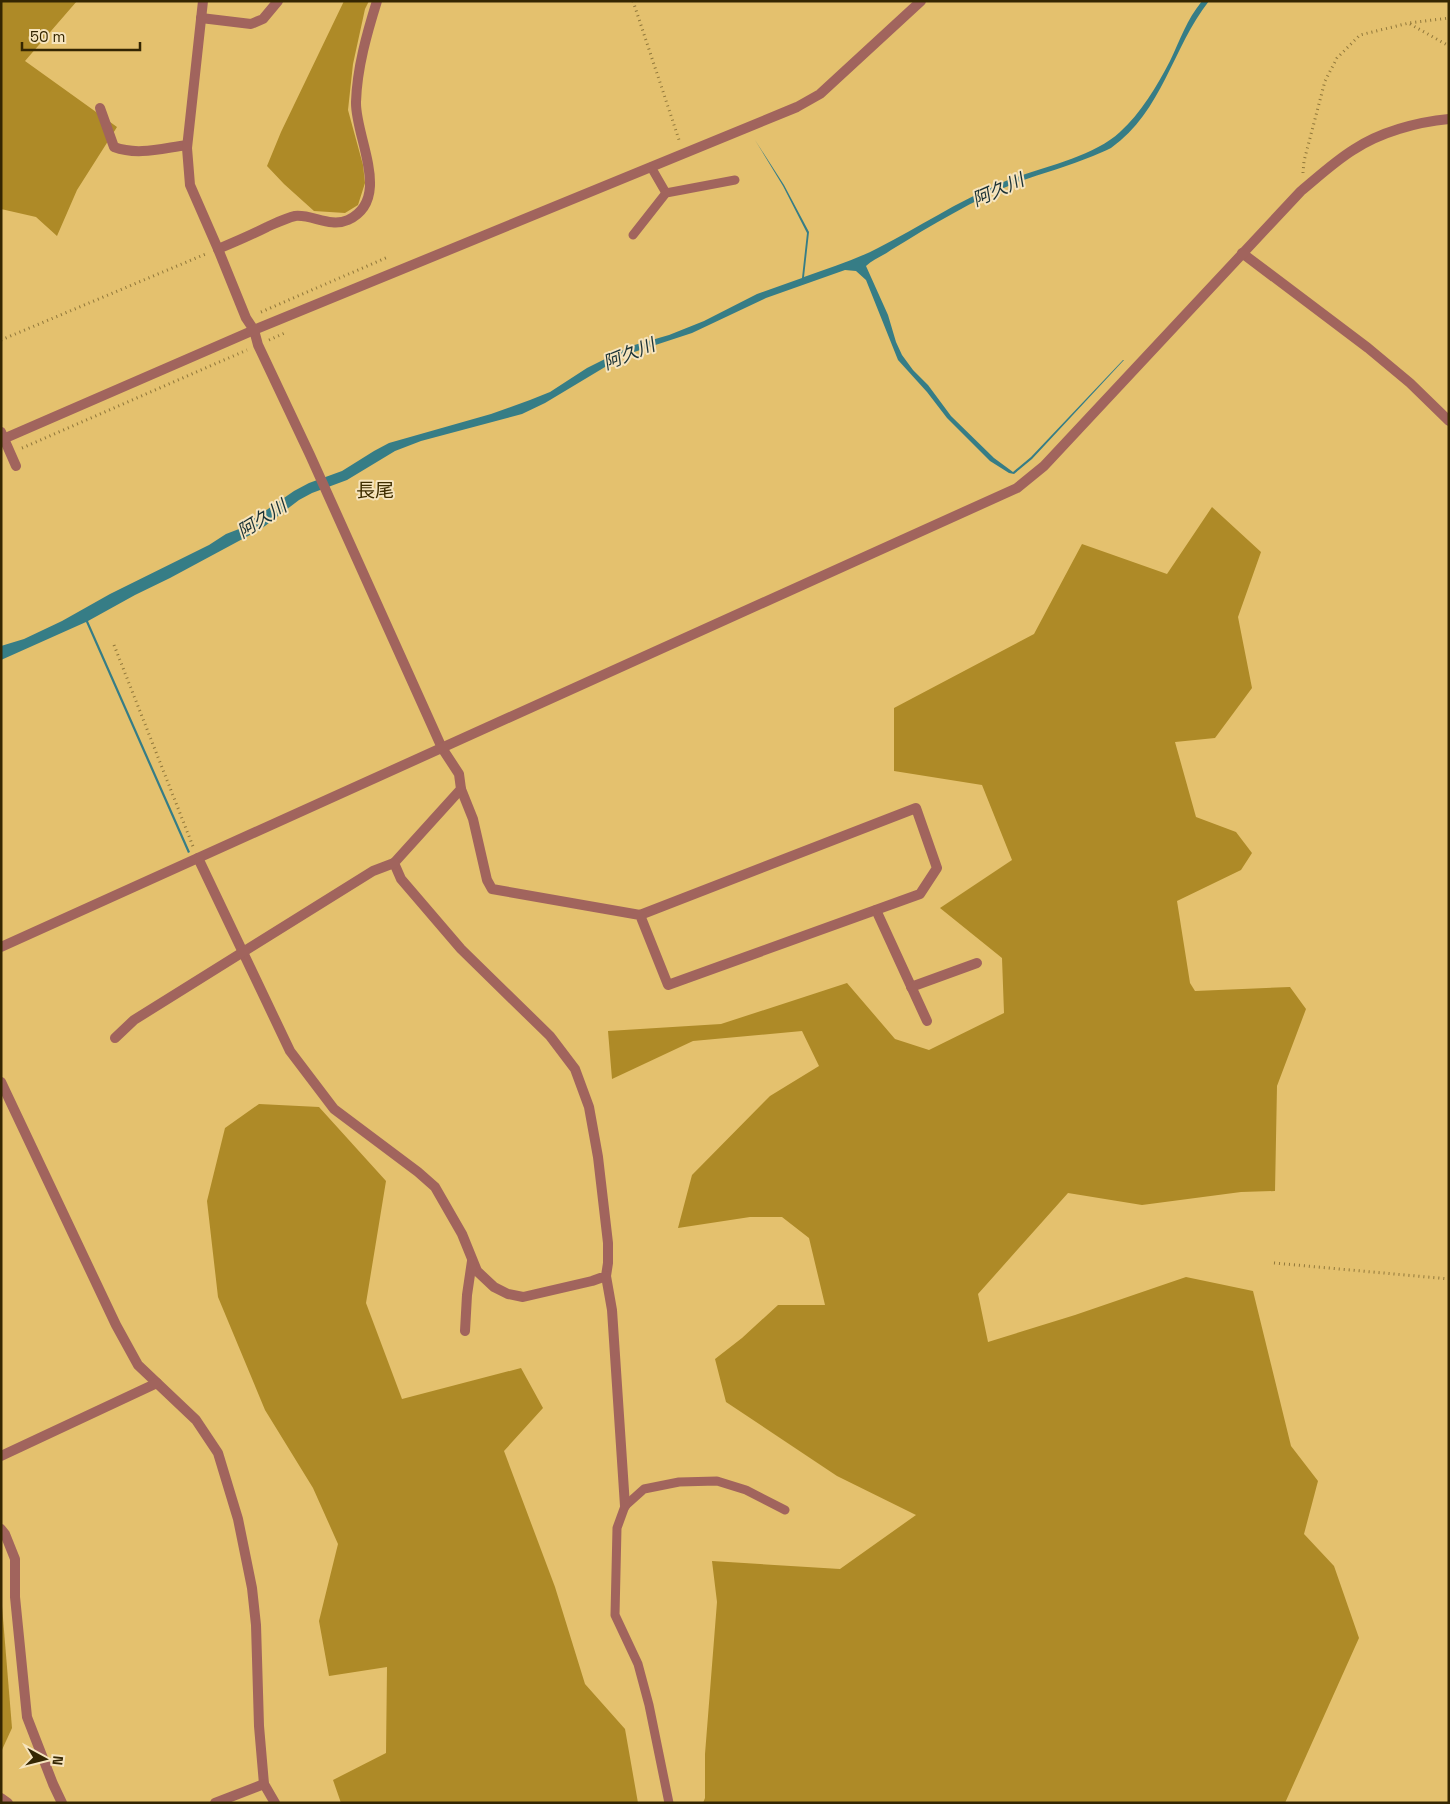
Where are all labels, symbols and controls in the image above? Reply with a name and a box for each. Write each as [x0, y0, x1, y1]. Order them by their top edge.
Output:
scale bar [22, 20, 140, 52]
text: 50 m [30, 27, 65, 46]
water label: 阿久川 [968, 167, 1029, 211]
water label: 阿久川 [599, 332, 660, 374]
district label: 長尾 [356, 478, 394, 503]
water label: 阿久川 [233, 493, 292, 543]
north arrow [20, 1734, 70, 1784]
text: N [48, 1755, 67, 1766]

